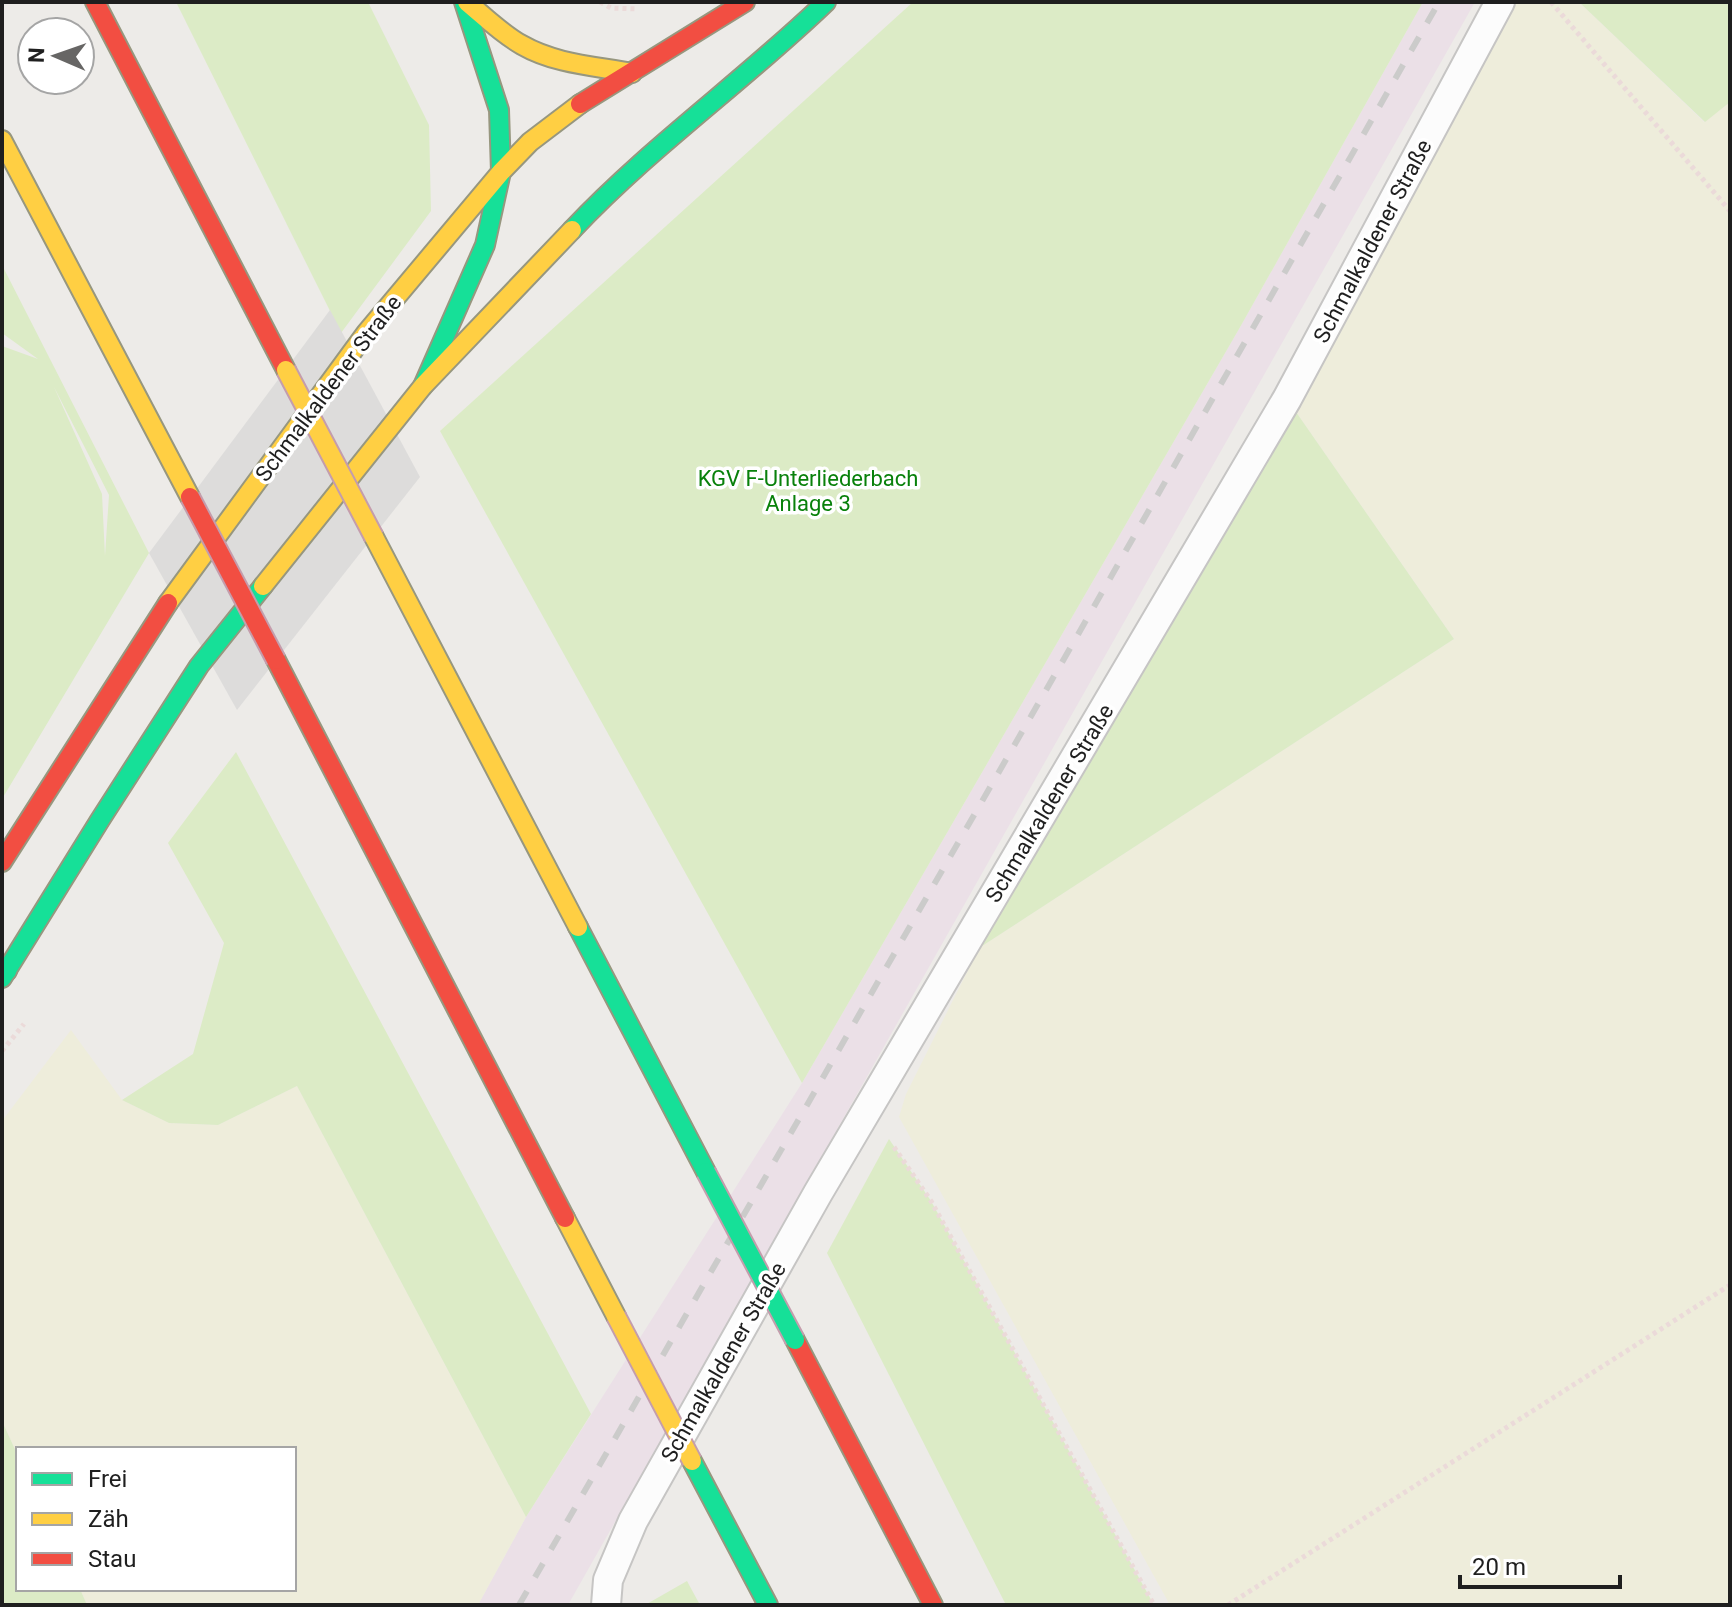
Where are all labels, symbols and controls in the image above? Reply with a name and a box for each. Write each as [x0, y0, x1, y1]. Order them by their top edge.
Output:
north arrow [16, 16, 96, 96]
text: N [24, 47, 49, 64]
street label: Schmalkaldener Straße [1308, 135, 1437, 347]
street label: Schmalkaldener Straße [250, 290, 407, 486]
park label: KGV F-Unterliederbach Anlage 3 [698, 466, 918, 516]
street label: Schmalkaldener Straße [980, 700, 1118, 907]
street label: Schmalkaldener Straße [656, 1258, 791, 1467]
legend [16, 1447, 296, 1591]
text: Frei [88, 1465, 127, 1493]
text: Zäh [88, 1505, 129, 1533]
scale bar [1460, 1539, 1620, 1589]
text: Stau [88, 1545, 136, 1573]
text: 20 m [1472, 1553, 1526, 1581]

